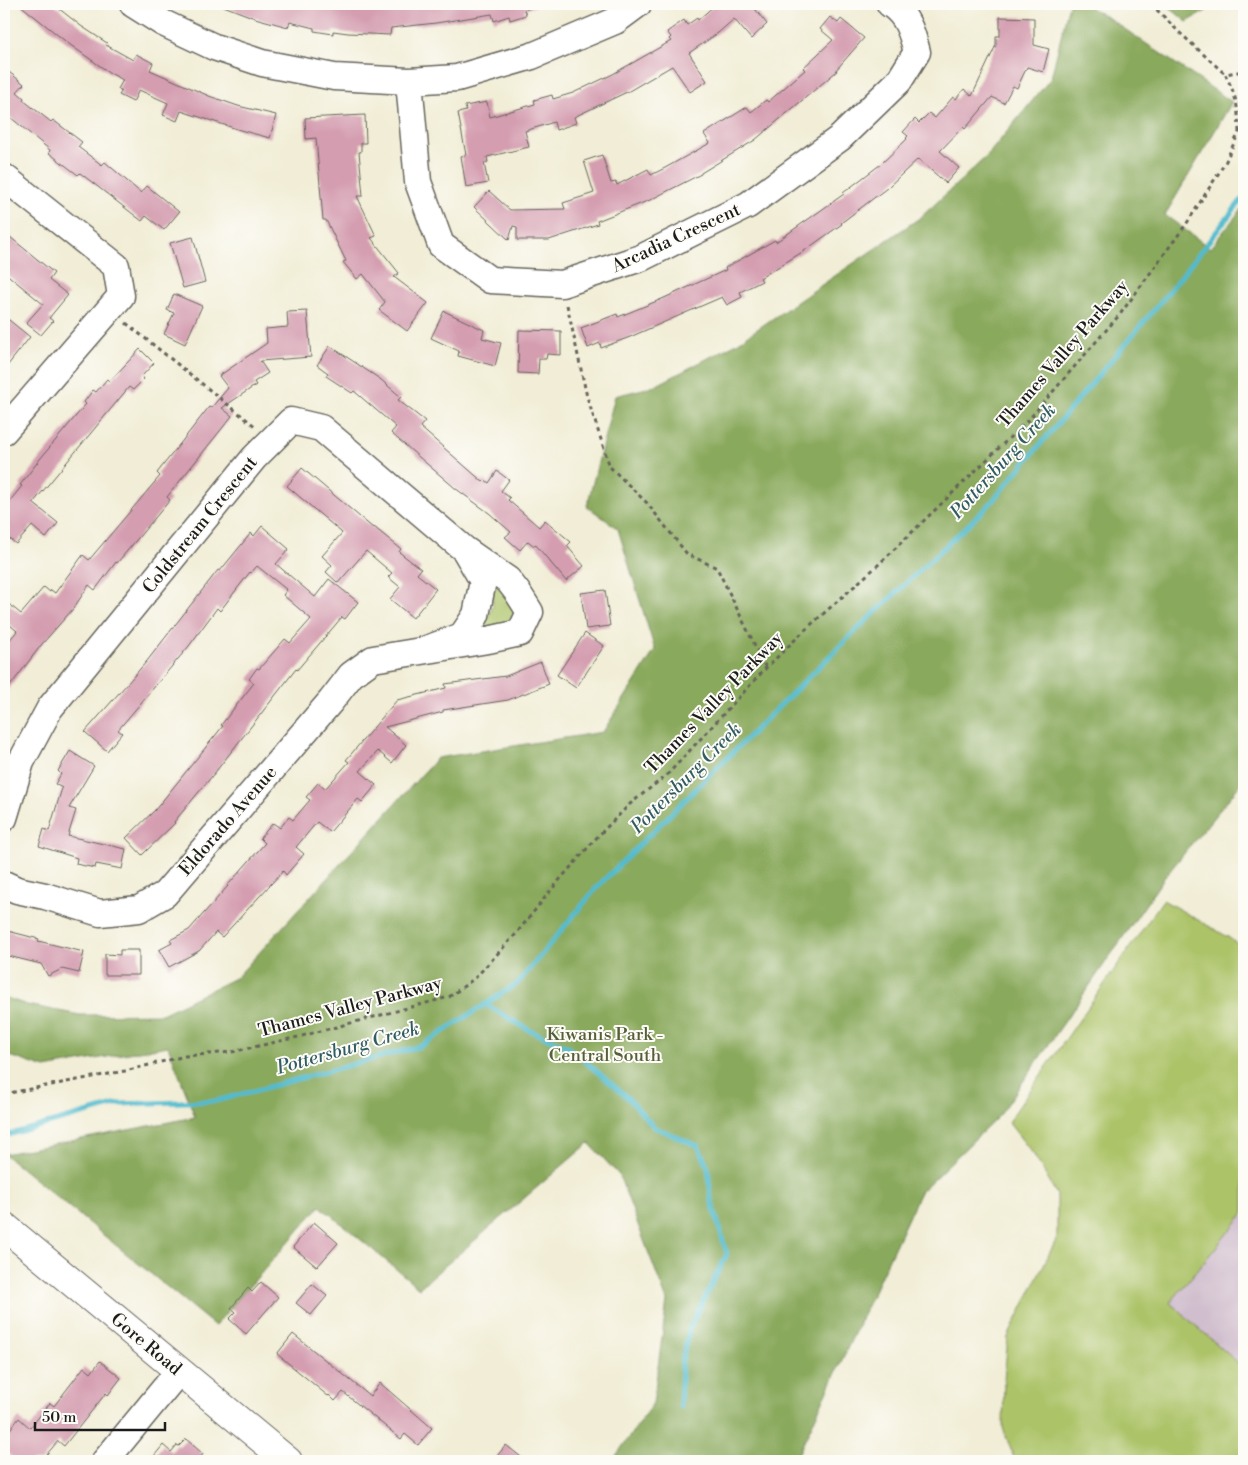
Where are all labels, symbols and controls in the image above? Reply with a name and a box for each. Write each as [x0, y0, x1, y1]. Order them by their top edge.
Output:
street label: Arcadia Crescent [607, 198, 745, 278]
street label: Thames Valley Parkway [992, 275, 1134, 433]
water label: Pottersburg Creek [944, 398, 1061, 525]
street label: Coldstream Crescent [138, 451, 263, 598]
street label: Thames Valley Parkway [640, 627, 788, 779]
water label: Pottersburg Creek [625, 717, 747, 839]
street label: Eldorado Avenue [174, 761, 282, 881]
street label: Thames Valley Parkway [256, 971, 444, 1043]
water label: Pottersburg Creek [273, 1016, 422, 1080]
park label: Kiwanis Park - Central South [546, 1023, 664, 1067]
street label: Gore Road [106, 1308, 187, 1381]
scale bar [35, 1400, 165, 1432]
text: 50 m [42, 1408, 76, 1427]

